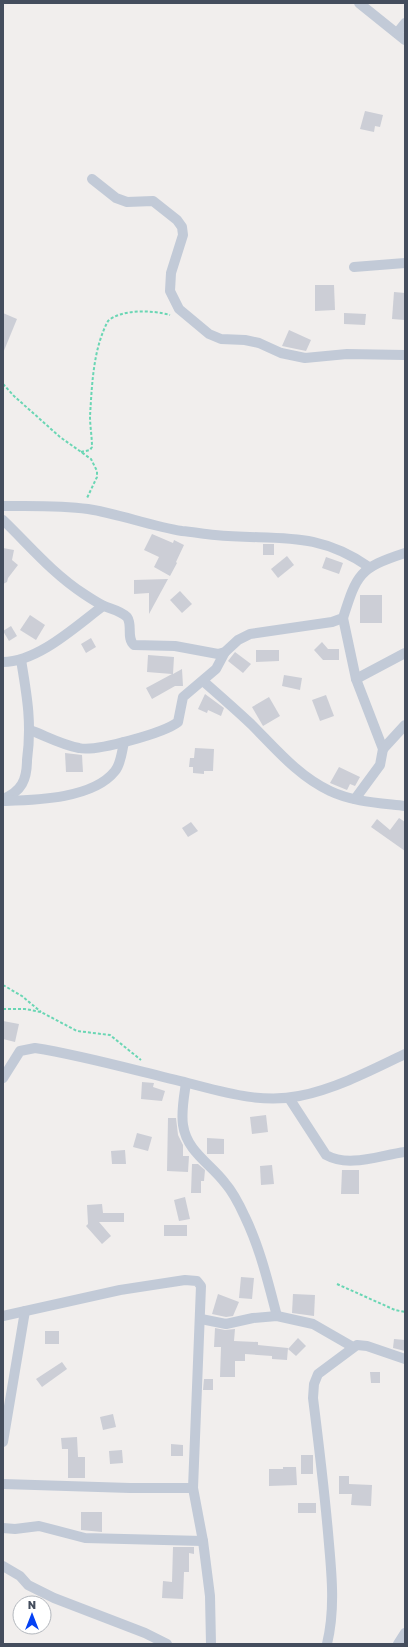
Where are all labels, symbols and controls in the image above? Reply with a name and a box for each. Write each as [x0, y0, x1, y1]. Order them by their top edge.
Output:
north arrow [12, 1595, 52, 1635]
text: N [28, 1598, 36, 1611]

